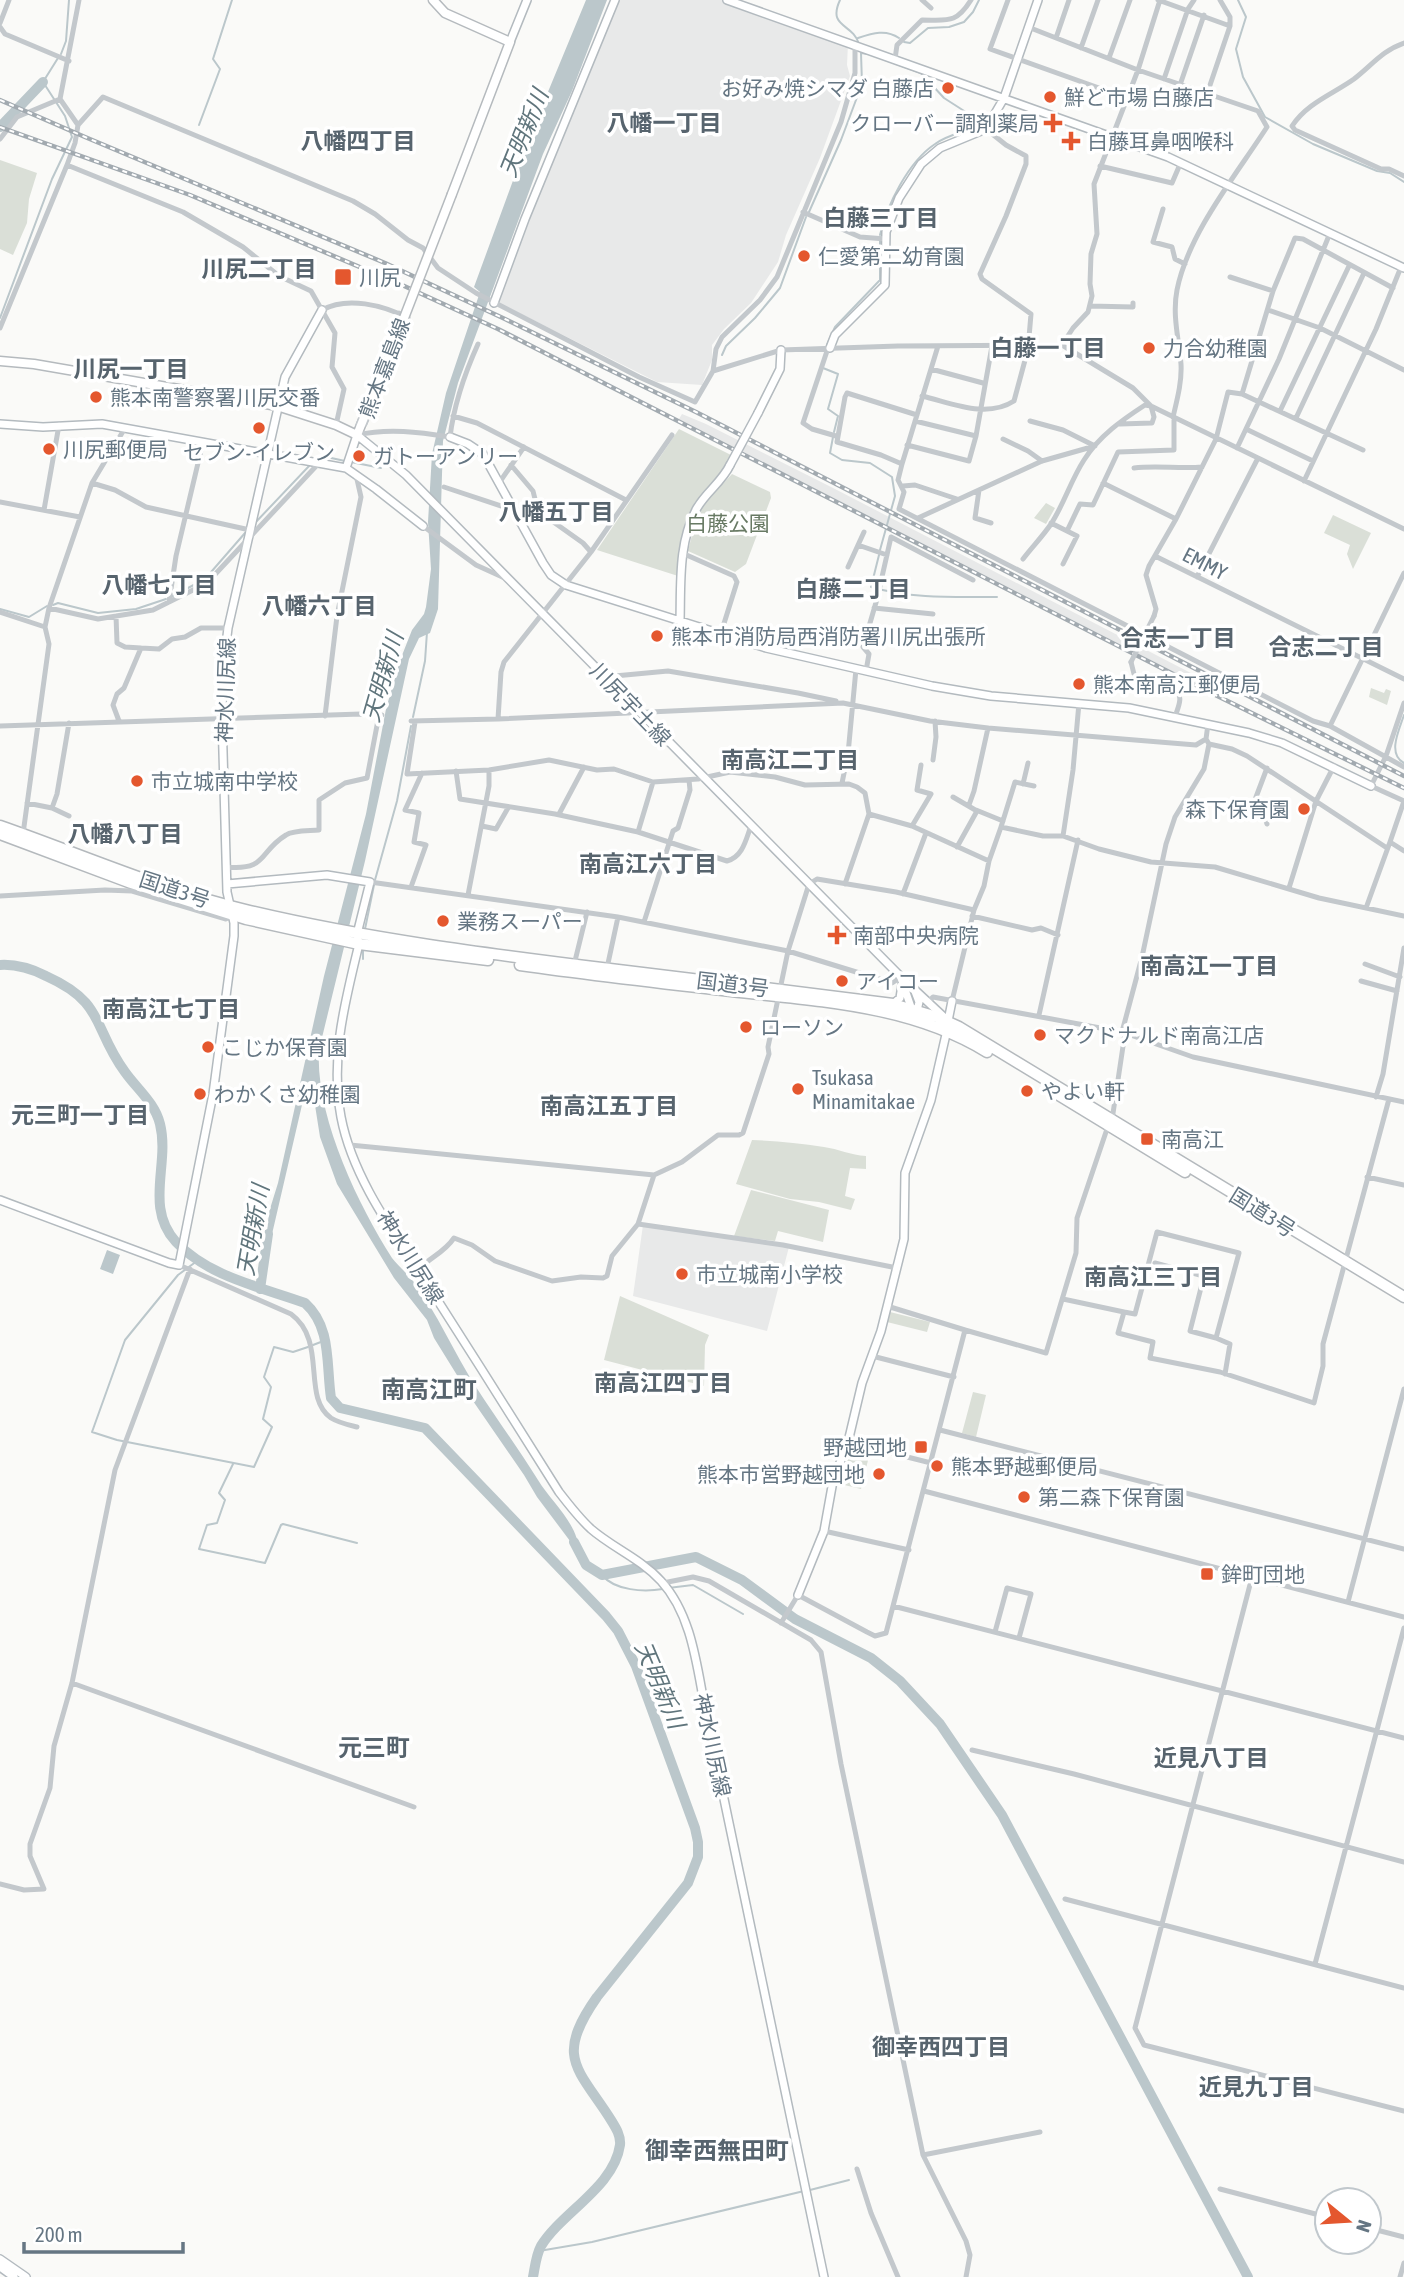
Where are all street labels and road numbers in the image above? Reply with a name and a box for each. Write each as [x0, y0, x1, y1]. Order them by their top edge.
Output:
street label: 熊本嘉島線 [354, 315, 414, 421]
street label: EMMY [1179, 542, 1232, 585]
street label: 神水川尻線 [211, 637, 239, 743]
street label: 川尻宇土線 [586, 658, 676, 750]
street label: 国道3号 [137, 866, 213, 912]
street label: 国道3号 [695, 968, 771, 1000]
street label: 国道3号 [1226, 1183, 1300, 1241]
street label: 神水川尻線 [373, 1206, 449, 1308]
street label: 神水川尻線 [690, 1691, 736, 1799]

